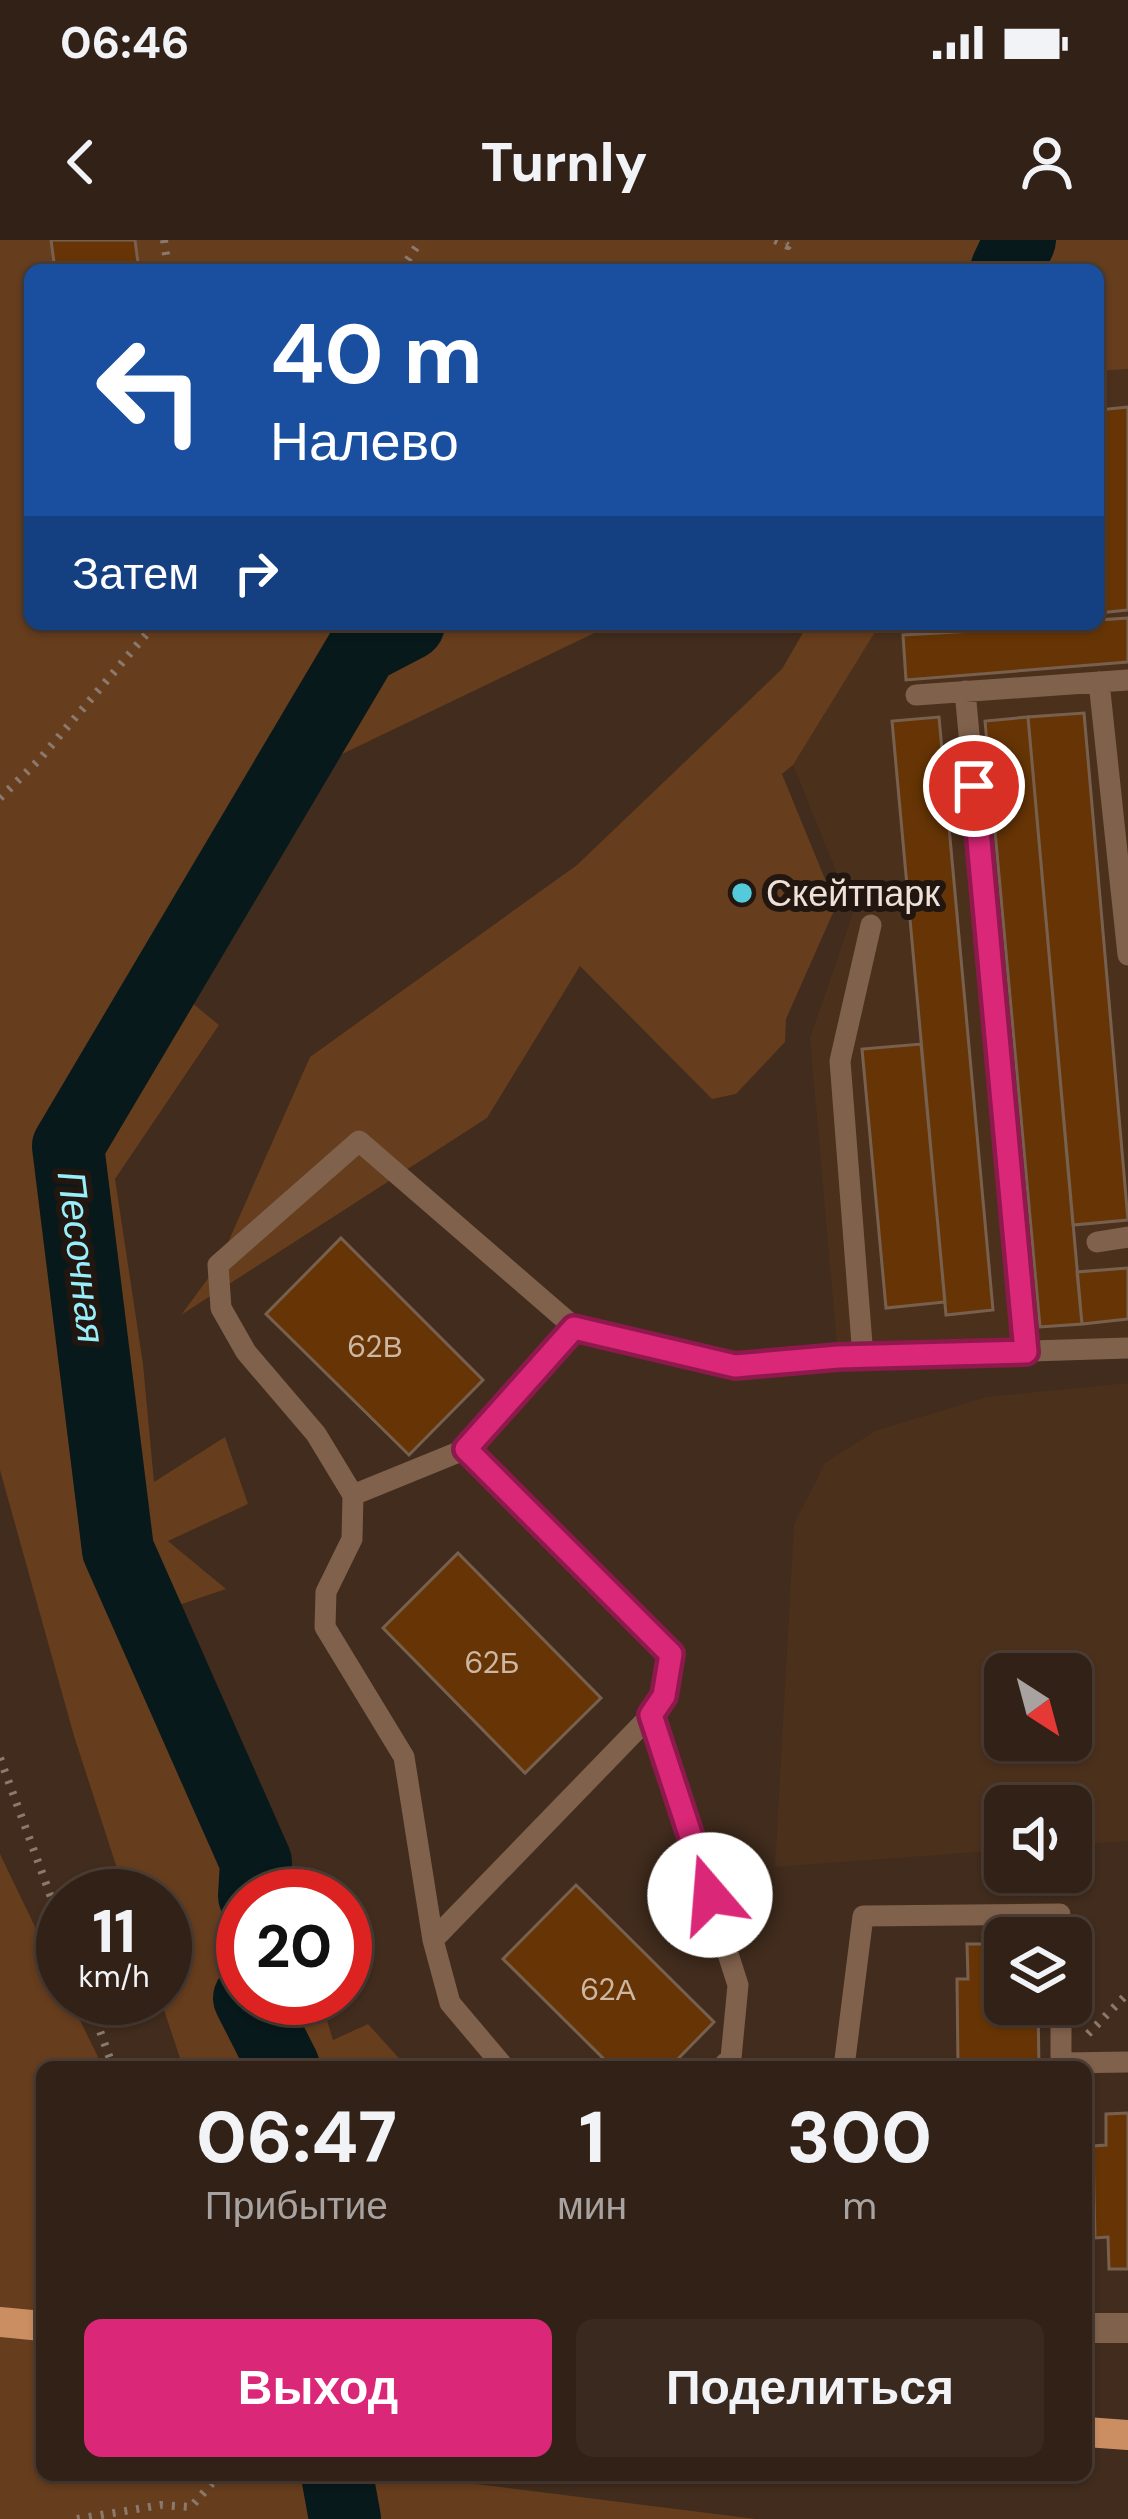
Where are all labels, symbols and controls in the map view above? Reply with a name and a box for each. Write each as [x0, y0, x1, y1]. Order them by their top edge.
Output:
text: 06:46 [60, 13, 189, 72]
text: Turnly [481, 127, 647, 198]
icon: back [48, 129, 114, 195]
icon: person [1014, 129, 1080, 195]
text: 40 m [270, 300, 483, 409]
icon: left [72, 312, 228, 468]
text: Налево [270, 406, 459, 477]
icon: right [223, 540, 289, 606]
text: Затем [72, 544, 199, 603]
pin [923, 735, 1025, 837]
icon: arrive [941, 753, 1007, 819]
place label: Скейтпарк [766, 870, 940, 917]
marker: Скейтпарк [729, 880, 755, 906]
water label: Песочная [46, 1168, 117, 1346]
house number: 62В [347, 1327, 403, 1366]
house number: 62Б [464, 1643, 520, 1682]
north arrow [984, 1653, 1092, 1761]
map controls [984, 1653, 1092, 2025]
button: sound [984, 1785, 1092, 1893]
position arrow [647, 1832, 773, 1958]
speed limit sign: 20 [216, 1869, 372, 2025]
text: 11 [92, 1892, 136, 1971]
button: layers [984, 1917, 1092, 2025]
text: km/h [79, 1957, 149, 1996]
house number: 62А [580, 1970, 636, 2009]
text: 06:47 [196, 2091, 397, 2184]
text: 1 [579, 2091, 605, 2184]
text: 300 [787, 2091, 932, 2184]
text: Прибытие [205, 2180, 388, 2231]
text: мин [557, 2180, 627, 2231]
text: m [842, 2180, 877, 2231]
button: Выход [84, 2319, 552, 2457]
button: Поделиться [576, 2319, 1044, 2457]

